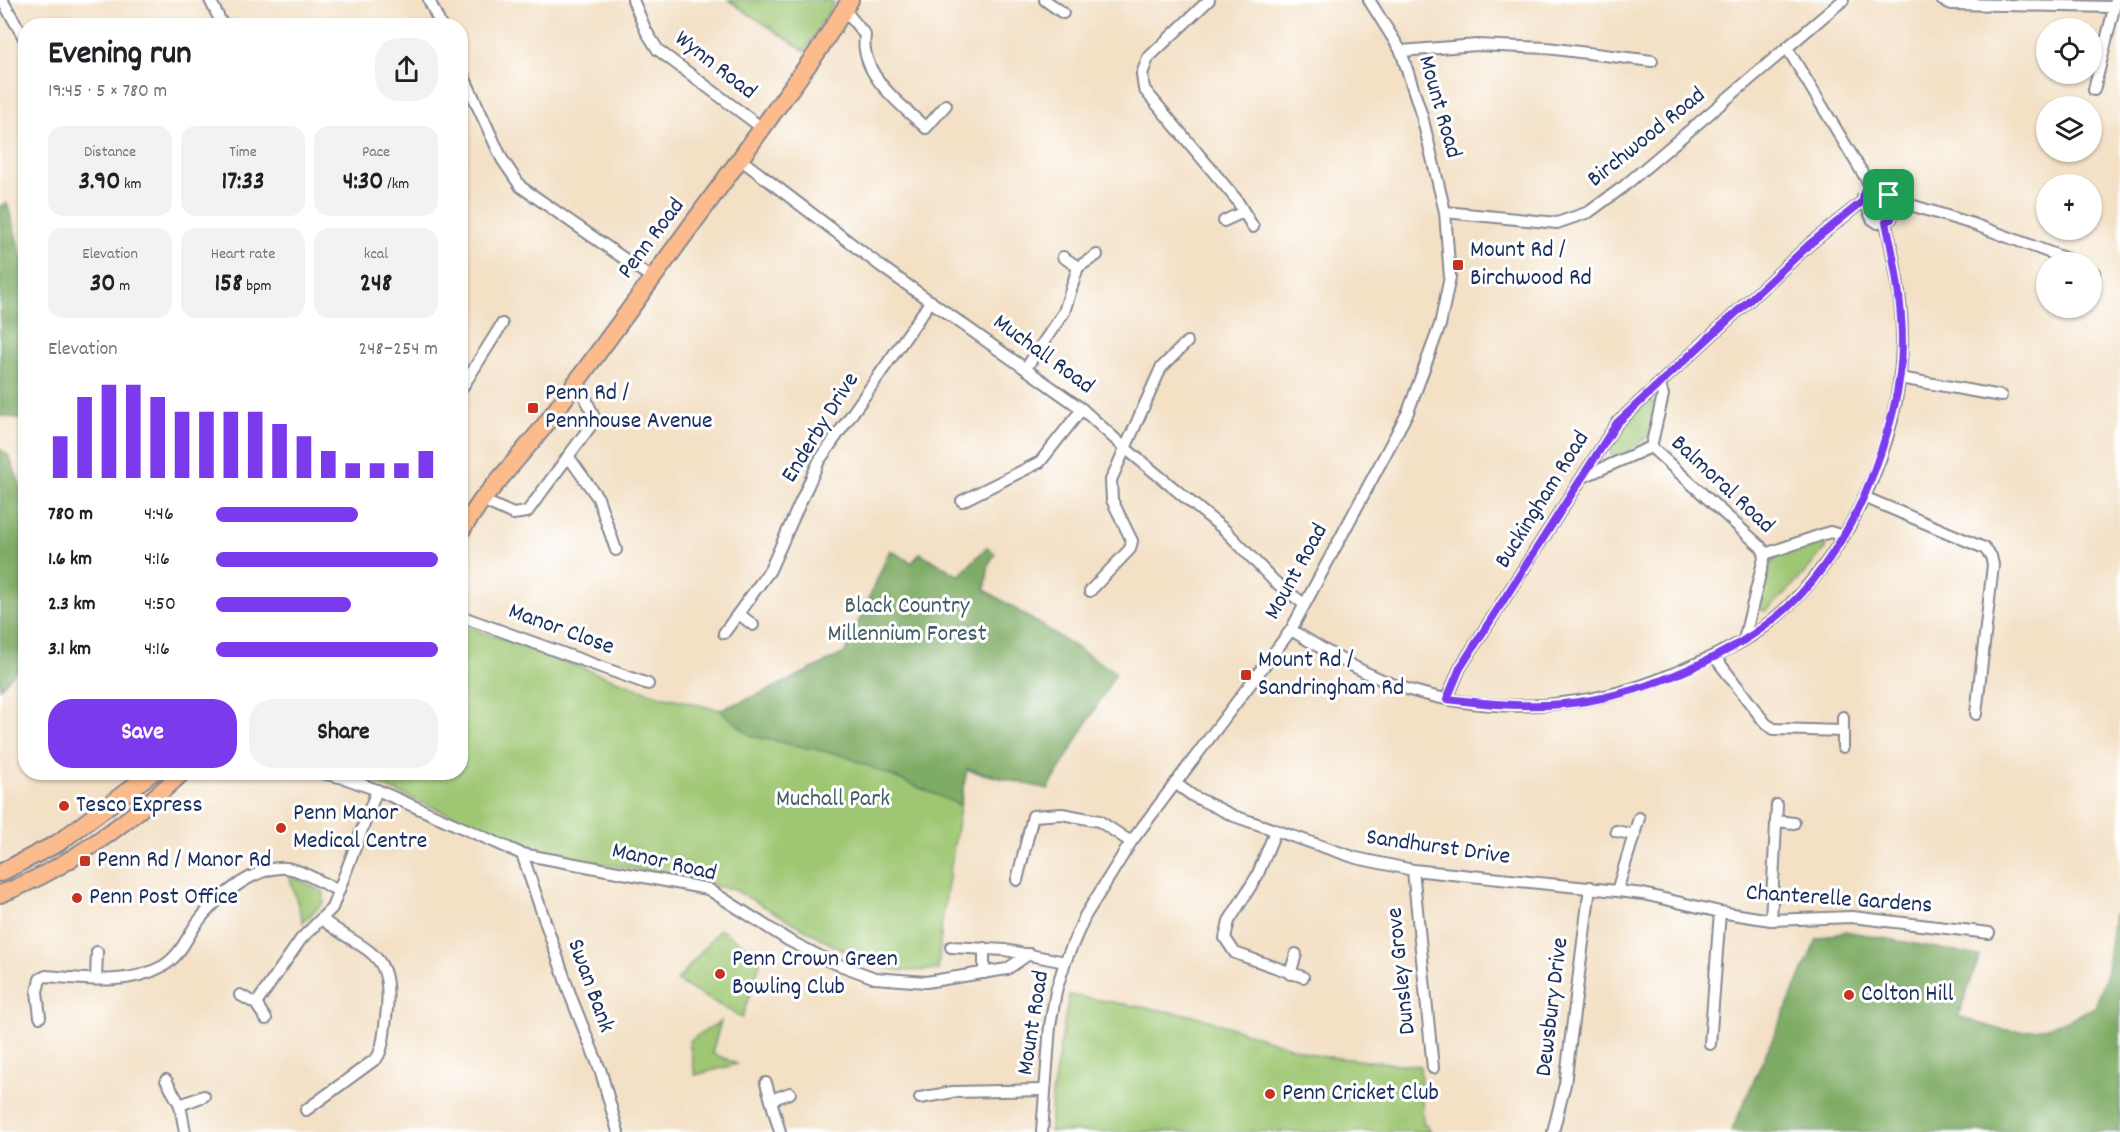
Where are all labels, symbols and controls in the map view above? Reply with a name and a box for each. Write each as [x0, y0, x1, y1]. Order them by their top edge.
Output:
map controls [2036, 18, 2102, 318]
button: locate [2036, 18, 2102, 84]
street label: Wynn Road [667, 23, 763, 109]
text: Evening run [48, 32, 192, 79]
button: share [375, 38, 438, 101]
street label: Mount Road [1408, 52, 1470, 162]
text: 19:45 · 5 × 780 m [48, 78, 167, 106]
street label: Birchwood Road [1580, 80, 1714, 196]
button: layers [2036, 96, 2102, 162]
text: Distance [84, 141, 136, 164]
text: Time [229, 141, 257, 164]
text: Pace [362, 141, 390, 164]
text: 3.90 [78, 164, 120, 201]
text: 17:33 [221, 164, 265, 201]
text: 4:30 [343, 164, 384, 201]
pin [1863, 169, 1914, 220]
text: km [120, 173, 142, 196]
text: /km [384, 173, 409, 196]
button: + [2036, 174, 2102, 240]
icon: arrive [1872, 178, 1905, 211]
street label: Penn Road [610, 191, 694, 287]
place label: Mount Rd / Birchwood Rd [1470, 234, 1592, 296]
text: Elevation [82, 243, 138, 266]
text: Heart rate [211, 243, 275, 266]
text: kcal [364, 243, 388, 266]
button: − [2036, 252, 2102, 318]
marker: Mount Rd / Birchwood Rd [1451, 258, 1465, 272]
text: 30 [90, 266, 116, 303]
text: 158 [214, 266, 243, 303]
text: 248 [360, 266, 392, 303]
text: m [116, 275, 130, 298]
text: bpm [243, 275, 272, 298]
street label: Muchall Road [985, 307, 1101, 403]
text: Elevation [48, 336, 118, 364]
text: 248–254 m [358, 336, 438, 364]
street label: Enderby Drive [774, 366, 868, 490]
place label: Penn Rd / Pennhouse Avenue [545, 377, 712, 439]
marker: Penn Rd / Pennhouse Avenue [526, 401, 540, 415]
street label: Buckingham Road [1487, 425, 1599, 575]
street label: Balmoral Road [1662, 428, 1782, 542]
text: 780 m [48, 501, 93, 529]
text: 4:46 [144, 501, 174, 529]
street label: Mount Road [1257, 518, 1337, 626]
text: 1.6 km [48, 546, 92, 574]
text: 4:16 [144, 546, 170, 574]
park label: Black Country Millennium Forest [827, 590, 987, 652]
text: 2.3 km [48, 591, 95, 619]
text: 4:50 [144, 591, 176, 619]
street label: Manor Close [503, 595, 619, 665]
text: 3.1 km [48, 636, 91, 664]
text: 4:16 [144, 636, 170, 664]
place label: Mount Rd / Sandringham Rd [1258, 644, 1404, 706]
marker: Mount Rd / Sandringham Rd [1239, 668, 1253, 682]
button: Save [48, 699, 237, 768]
button: Share [249, 699, 438, 768]
park label: Muchall Park [776, 783, 890, 817]
place label: Tesco Express [76, 789, 203, 823]
place label: Penn Manor Medical Centre [293, 797, 427, 859]
marker: Tesco Express [57, 799, 71, 813]
marker: Penn Manor Medical Centre [274, 821, 288, 835]
street label: Sandhurst Drive [1364, 821, 1512, 875]
street label: Manor Road [608, 834, 720, 892]
place label: Penn Rd / Manor Rd [97, 844, 271, 878]
marker: Penn Rd / Manor Rd [78, 854, 92, 868]
street label: Chanterelle Gardens [1745, 877, 1933, 923]
place label: Penn Post Office [89, 881, 238, 915]
marker: Penn Post Office [70, 891, 84, 905]
street label: Dunsley Grove [1378, 906, 1426, 1036]
street label: Swan Bank [557, 934, 623, 1038]
street label: Dewsbury Drive [1528, 936, 1578, 1078]
place label: Penn Crown Green Bowling Club [732, 943, 898, 1005]
marker: Penn Crown Green Bowling Club [713, 967, 727, 981]
street label: Mount Road [1009, 968, 1059, 1078]
place label: Colton Hill [1861, 978, 1954, 1012]
marker: Colton Hill [1842, 988, 1856, 1002]
place label: Penn Cricket Club [1282, 1077, 1439, 1111]
marker: Penn Cricket Club [1263, 1087, 1277, 1101]

